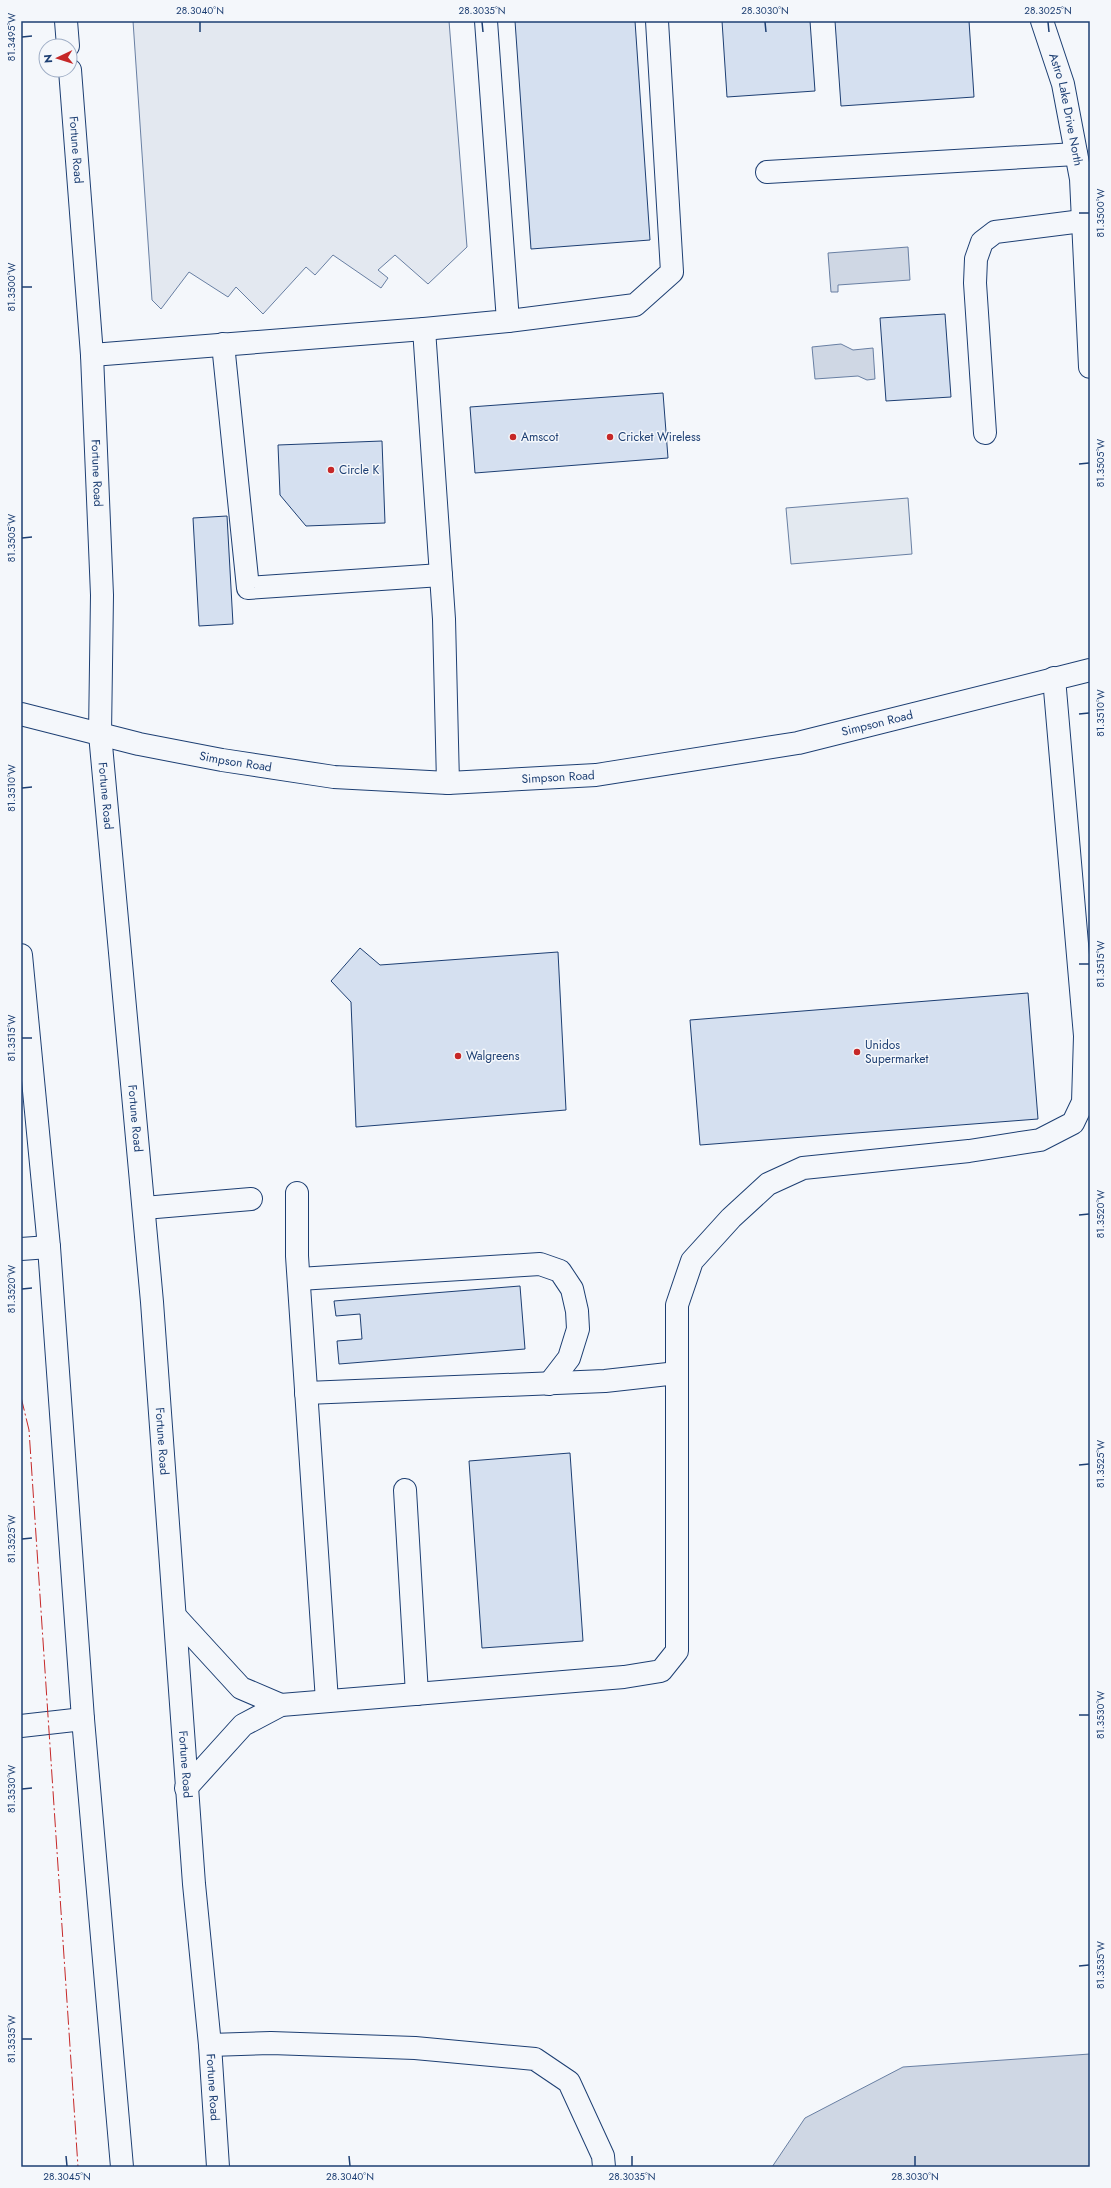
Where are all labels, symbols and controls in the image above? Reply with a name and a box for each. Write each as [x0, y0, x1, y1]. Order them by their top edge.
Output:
text: 28.3040°N [176, 3, 224, 18]
text: 28.3035°N [458, 3, 506, 18]
text: 28.3030°N [741, 3, 789, 18]
text: 28.3025°N [1024, 3, 1072, 18]
text: 81.3495°W [4, 13, 19, 61]
north arrow [38, 38, 78, 78]
street label: Astro Lake Drive North [1044, 51, 1087, 168]
text: N [40, 54, 56, 64]
street label: Fortune Road [65, 115, 88, 184]
text: 81.3500°W [1093, 189, 1108, 237]
text: 81.3500°W [4, 263, 19, 311]
place label: Amscot [521, 428, 558, 446]
place label: Cricket Wireless [618, 428, 701, 446]
marker: Amscot [508, 432, 518, 442]
marker: Cricket Wireless [605, 432, 615, 442]
street label: Fortune Road [87, 439, 107, 507]
text: 81.3505°W [1093, 439, 1108, 487]
place label: Circle K [339, 461, 380, 479]
marker: Circle K [326, 465, 336, 475]
text: 81.3505°W [4, 514, 19, 562]
text: 81.3510°W [1093, 689, 1108, 737]
street label: Simpson Road [839, 706, 915, 741]
street label: Simpson Road [198, 747, 273, 776]
street label: Fortune Road [94, 761, 118, 830]
text: 81.3510°W [4, 764, 19, 812]
street label: Simpson Road [521, 766, 595, 788]
text: 81.3515°W [1093, 940, 1108, 987]
text: 81.3515°W [4, 1014, 19, 1061]
place label: Unidos Supermarket [865, 1036, 929, 1068]
place label: Walgreens [466, 1047, 520, 1065]
marker: Unidos Supermarket [852, 1047, 862, 1057]
marker: Walgreens [453, 1051, 463, 1061]
street label: Fortune Road [123, 1084, 147, 1153]
text: 81.3520°W [1093, 1190, 1108, 1238]
text: 81.3520°W [4, 1265, 19, 1313]
street label: Fortune Road [151, 1407, 173, 1476]
text: 81.3525°W [1093, 1440, 1108, 1488]
text: 81.3525°W [4, 1515, 19, 1563]
text: 81.3530°W [1093, 1691, 1108, 1739]
street label: Fortune Road [174, 1730, 197, 1799]
text: 81.3530°W [4, 1765, 19, 1813]
text: 81.3535°W [1093, 1941, 1108, 1989]
text: 81.3535°W [4, 2015, 19, 2063]
street label: Fortune Road [202, 2053, 224, 2122]
text: 28.3045°N [43, 2169, 91, 2184]
text: 28.3040°N [326, 2169, 374, 2184]
text: 28.3035°N [608, 2169, 656, 2184]
text: 28.3030°N [891, 2169, 939, 2184]

